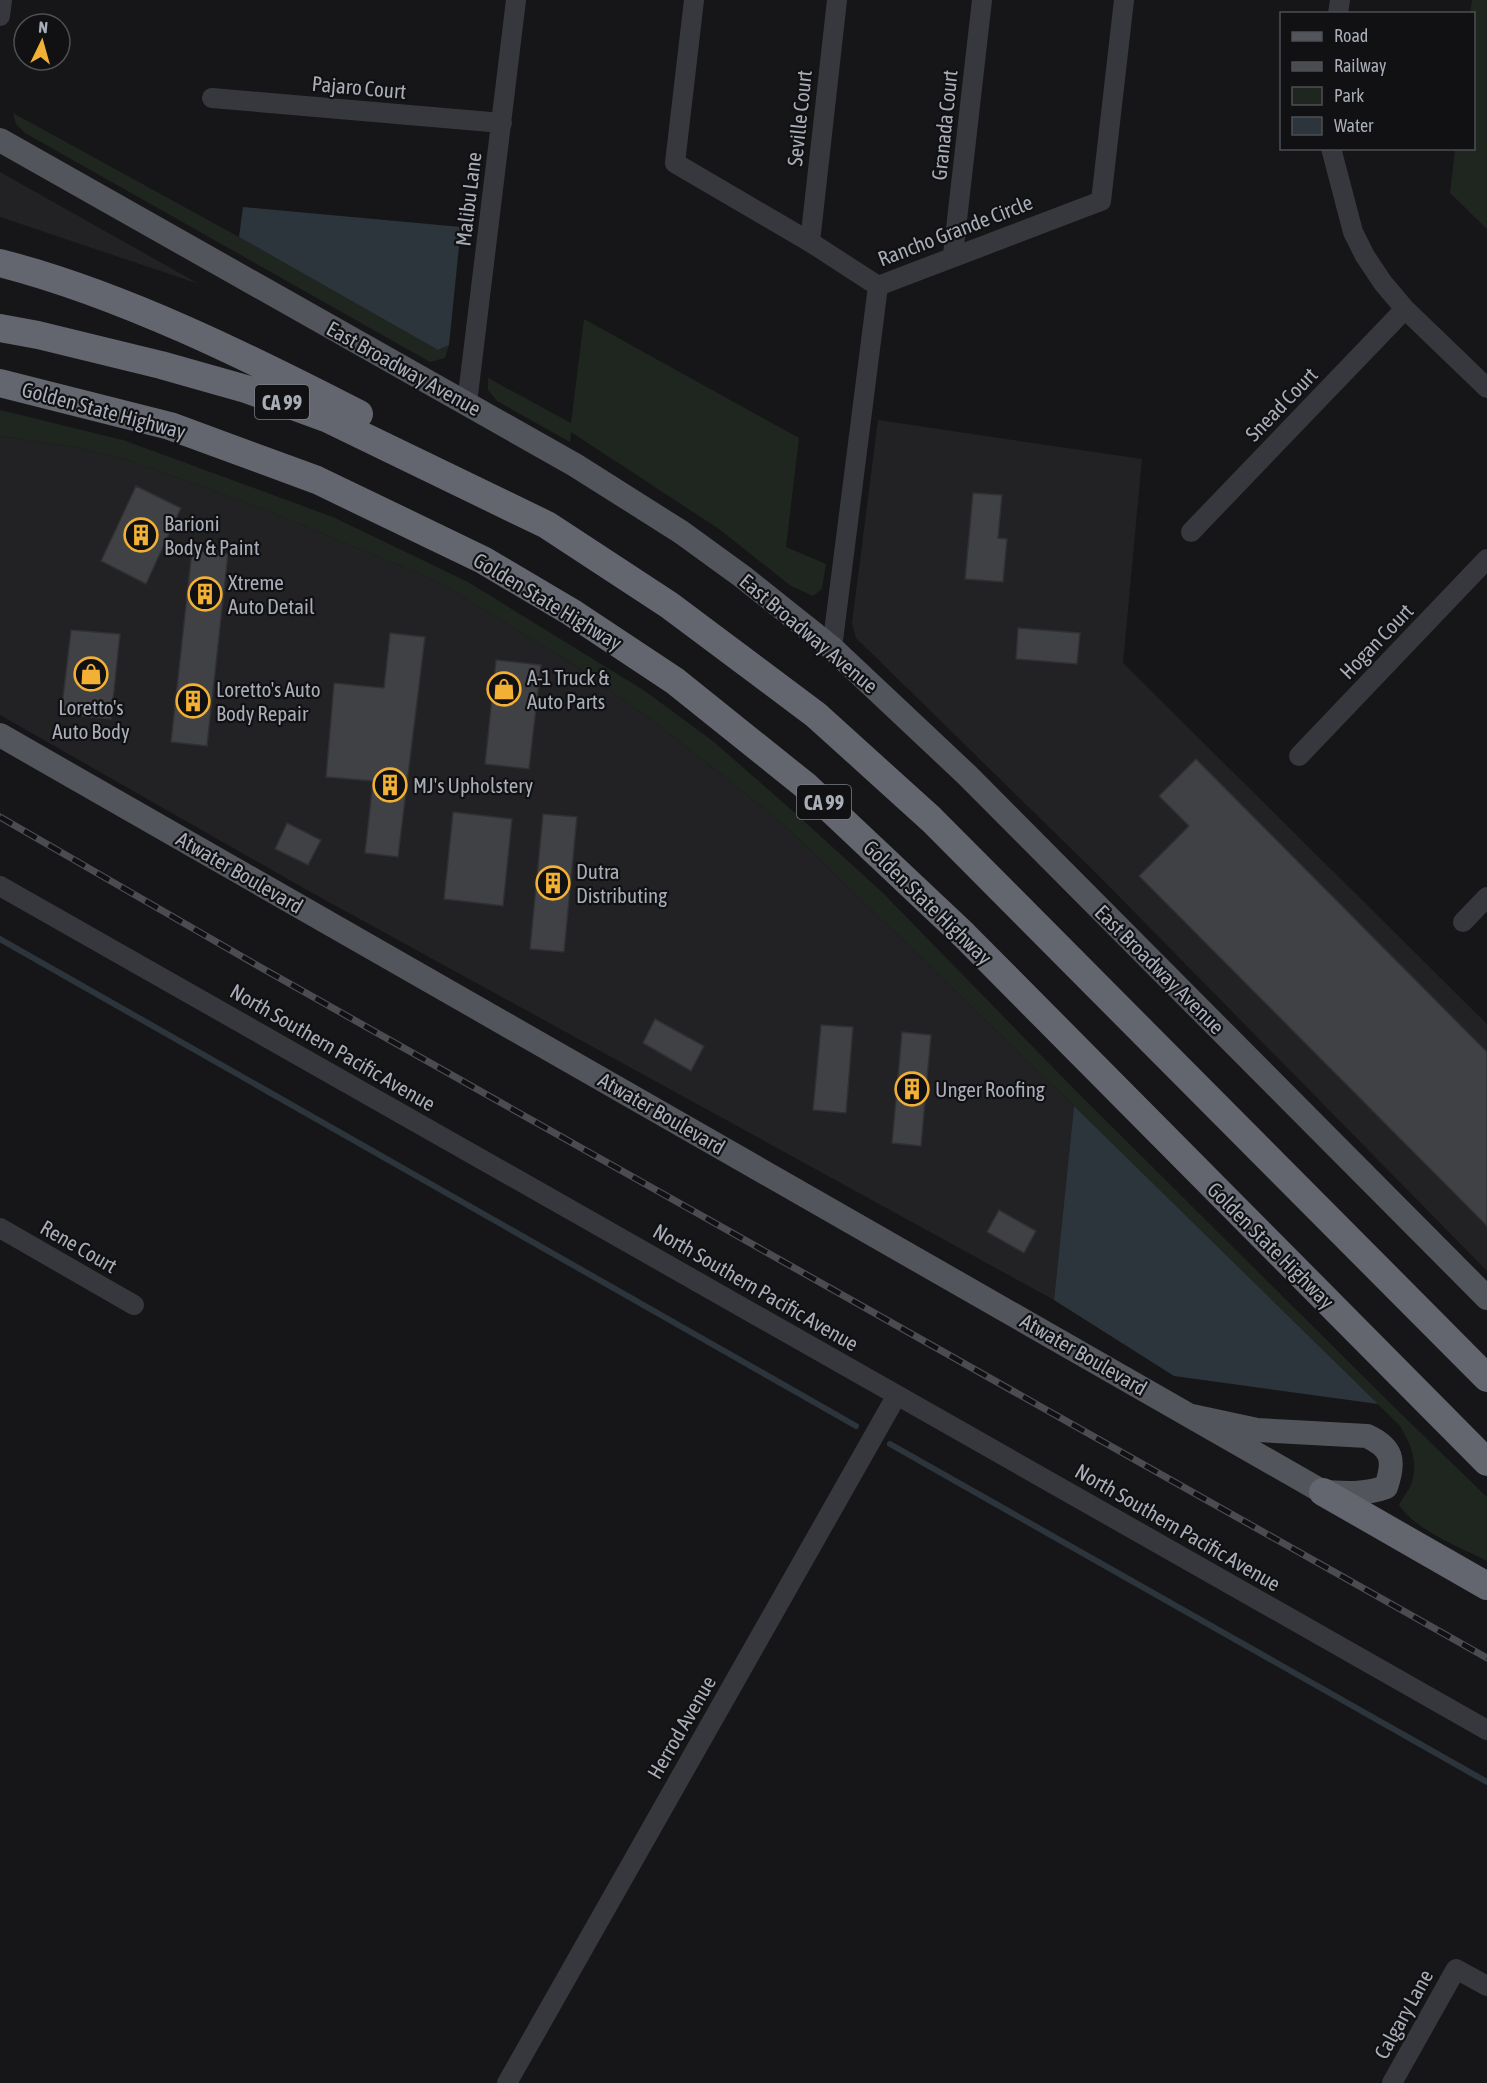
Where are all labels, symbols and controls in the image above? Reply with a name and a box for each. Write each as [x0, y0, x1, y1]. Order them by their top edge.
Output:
north arrow [12, 12, 72, 72]
legend [1280, 12, 1475, 150]
text: N [38, 18, 49, 36]
text: Road [1334, 25, 1368, 46]
text: Railway [1334, 55, 1386, 76]
street label: Seville Court [782, 69, 816, 167]
street label: Granada Court [926, 69, 962, 181]
street label: Pajaro Court [311, 71, 407, 103]
text: Park [1334, 85, 1364, 106]
text: Water [1334, 115, 1374, 136]
street label: Malibu Lane [450, 150, 486, 248]
street label: Rancho Grande Circle [874, 189, 1036, 271]
street label: East Broadway Avenue [323, 316, 485, 420]
street label: Snead Court [1240, 362, 1322, 446]
street label: Golden State Highway [19, 377, 189, 444]
road number: CA 99 [255, 385, 309, 419]
place label: Barioni Body & Paint [164, 511, 260, 559]
building icon: Barioni Body & Paint [123, 517, 159, 553]
street label: Golden State Highway [469, 547, 627, 655]
street label: East Broadway Avenue [735, 568, 883, 698]
place label: Xtreme Auto Detail [228, 570, 315, 618]
building icon: Xtreme Auto Detail [187, 576, 223, 612]
street label: Hogan Court [1334, 598, 1418, 684]
shop icon: Loretto's Auto Body [73, 656, 109, 692]
place label: A-1 Truck & Auto Parts [527, 665, 609, 713]
shop icon: A-1 Truck & Auto Parts [486, 671, 522, 707]
place label: Loretto's Auto Body Repair [216, 677, 321, 725]
building icon: Loretto's Auto Body Repair [175, 683, 211, 719]
place label: Loretto's Auto Body [52, 695, 130, 743]
building icon: MJ's Upholstery [372, 767, 408, 803]
place label: MJ's Upholstery [413, 773, 533, 797]
road number: CA 99 [797, 785, 851, 819]
street label: Atwater Boulevard [173, 826, 307, 918]
street label: Golden State Highway [859, 835, 997, 969]
place label: Dutra Distributing [576, 859, 667, 907]
building icon: Dutra Distributing [535, 865, 571, 901]
street label: East Broadway Avenue [1091, 900, 1229, 1038]
street label: North Southern Pacific Avenue [226, 978, 440, 1116]
street label: Atwater Boulevard [595, 1067, 729, 1159]
building icon: Unger Roofing [894, 1071, 930, 1107]
place label: Unger Roofing [935, 1077, 1045, 1101]
street label: Golden State Highway [1203, 1177, 1339, 1313]
street label: Rene Court [37, 1215, 121, 1277]
street label: North Southern Pacific Avenue [649, 1218, 863, 1356]
street label: Atwater Boulevard [1017, 1308, 1151, 1400]
street label: North Southern Pacific Avenue [1071, 1458, 1285, 1596]
street label: Herrod Avenue [642, 1671, 720, 1783]
street label: Calgary Lane [1369, 1965, 1437, 2063]

